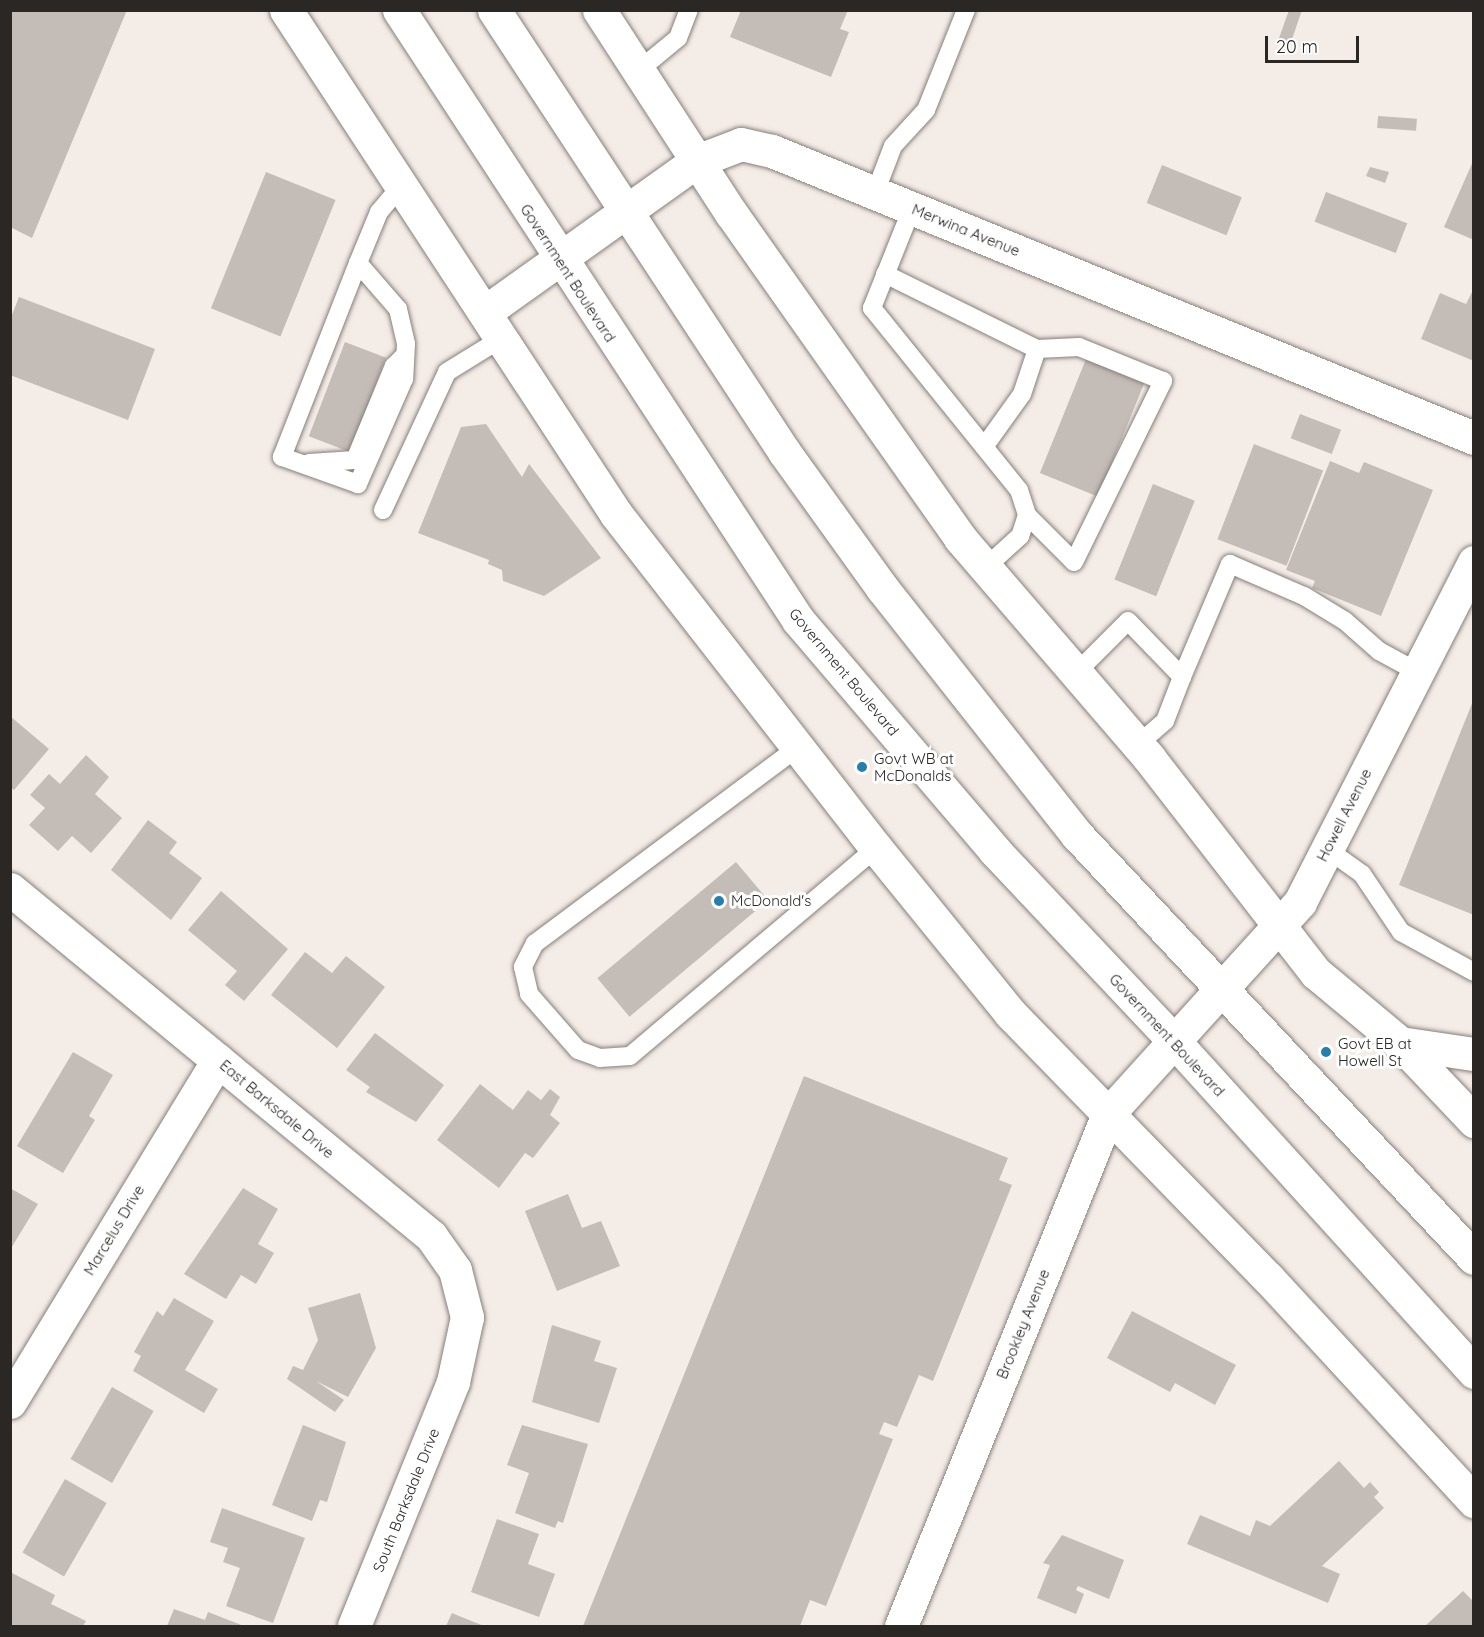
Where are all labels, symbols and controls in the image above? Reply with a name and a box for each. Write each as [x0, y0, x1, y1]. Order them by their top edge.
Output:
scale bar [1268, 24, 1362, 62]
text: 20 m [1276, 35, 1318, 58]
street label: Merwina Avenue [909, 200, 1023, 260]
street label: Government Boulevard [517, 201, 619, 345]
street label: Government Boulevard [785, 605, 903, 739]
place label: Govt WB at McDonalds [874, 749, 954, 784]
marker: Govt WB at McDonalds [855, 760, 869, 774]
street label: Howell Avenue [1313, 766, 1375, 864]
place label: McDonald's [731, 892, 811, 910]
marker: McDonald's [712, 894, 726, 908]
street label: Government Boulevard [1106, 970, 1228, 1100]
place label: Govt EB at Howell St [1338, 1034, 1412, 1069]
marker: Govt EB at Howell St [1319, 1045, 1333, 1059]
street label: East Barksdale Drive [216, 1056, 338, 1162]
street label: Marcelus Drive [80, 1182, 148, 1278]
street label: Brookley Avenue [993, 1266, 1053, 1382]
street label: South Barksdale Drive [369, 1425, 443, 1575]

